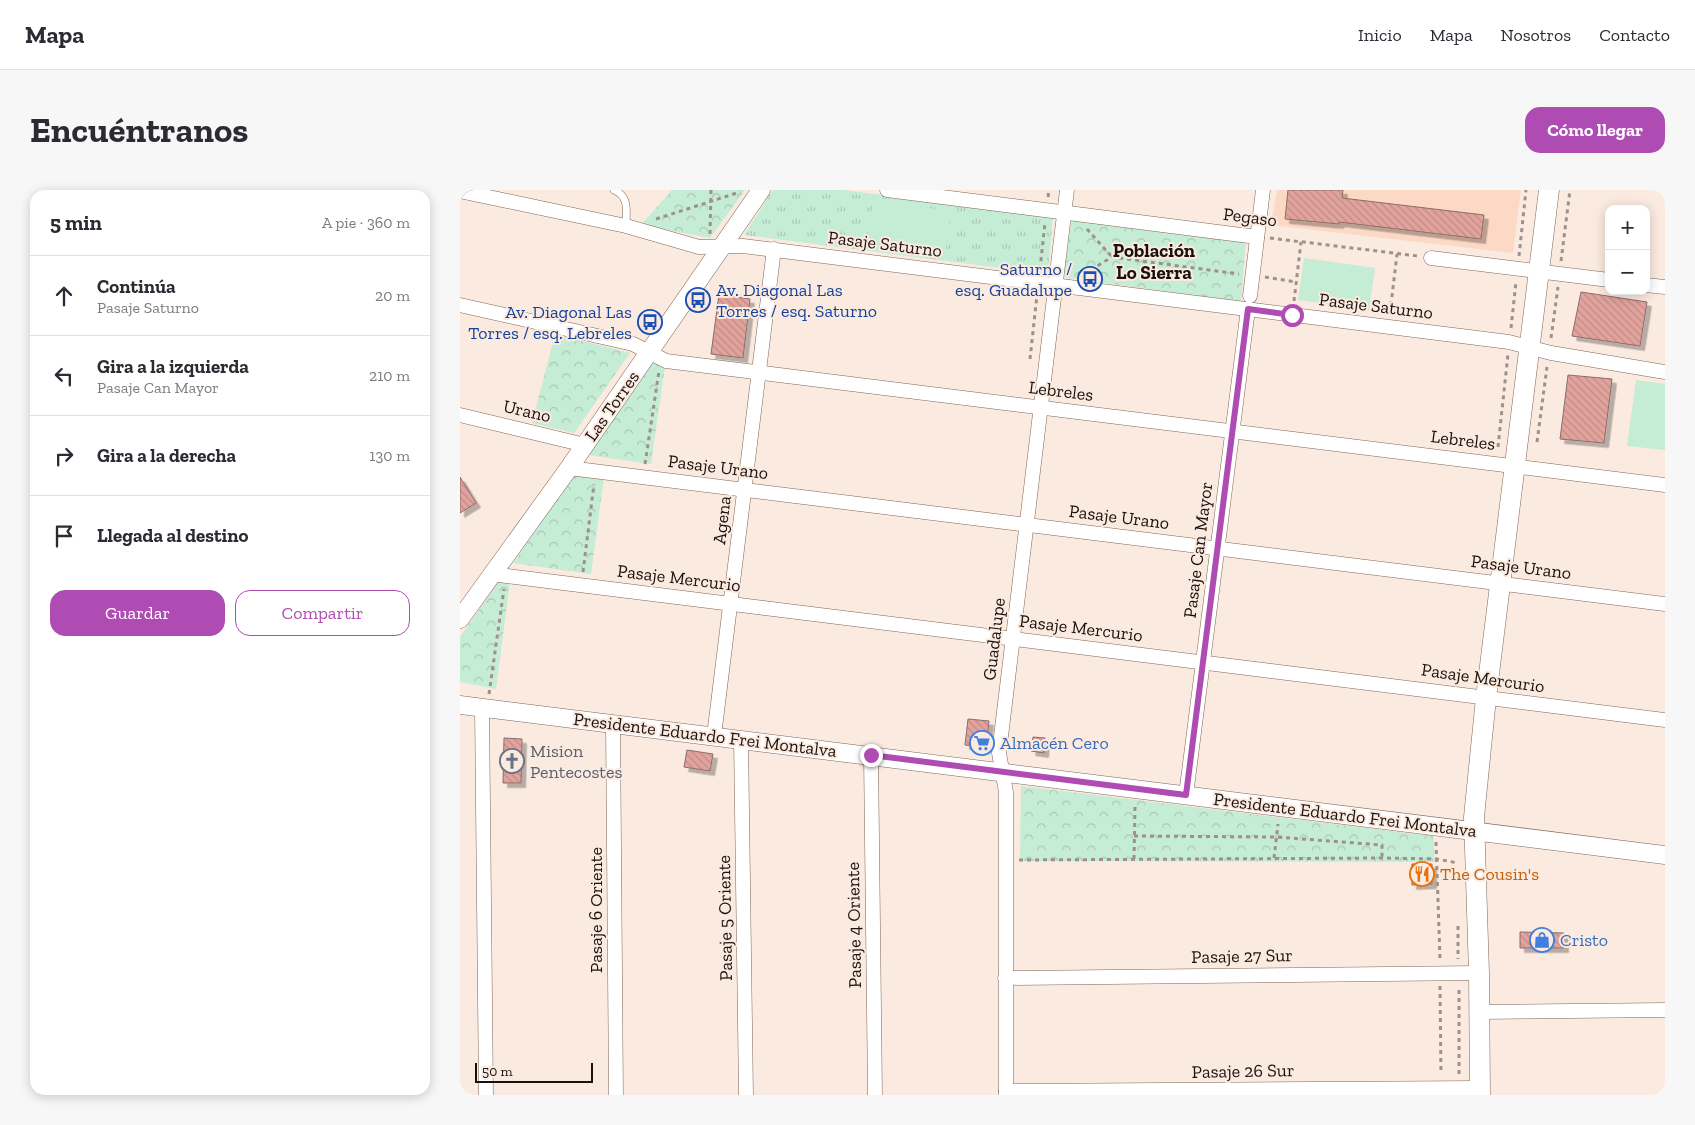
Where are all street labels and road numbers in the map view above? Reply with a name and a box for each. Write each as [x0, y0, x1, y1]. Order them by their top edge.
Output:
street label: Pegaso [1222, 203, 1278, 231]
street label: Pasaje Saturno [827, 226, 943, 262]
street label: Pasaje Saturno [1318, 288, 1434, 324]
street label: Las Torres [580, 366, 644, 445]
street label: Lebreles [1027, 376, 1095, 406]
street label: Urano [501, 395, 553, 427]
street label: Lebreles [1429, 425, 1497, 455]
street label: Pasaje Urano [667, 450, 769, 484]
street label: Pasaje Can Mayor [1179, 481, 1217, 619]
street label: Agena [708, 494, 736, 546]
street label: Pasaje Urano [1068, 500, 1170, 534]
street label: Pasaje Urano [1470, 550, 1572, 584]
street label: Pasaje Mercurio [616, 560, 742, 596]
street label: Guadalupe [978, 596, 1010, 682]
street label: Pasaje Mercurio [1018, 610, 1144, 646]
street label: Pasaje Mercurio [1420, 658, 1546, 698]
street label: Presidente Eduardo Frei Montalva [572, 708, 838, 762]
street label: Presidente Eduardo Frei Montalva [1212, 788, 1478, 842]
street label: Pasaje 6 Oriente [585, 847, 607, 973]
street label: Pasaje 5 Oriente [713, 855, 737, 981]
street label: Pasaje 4 Oriente [842, 862, 866, 988]
street label: Pasaje 27 Sur [1191, 944, 1293, 968]
street label: Pasaje 26 Sur [1191, 1059, 1295, 1083]

